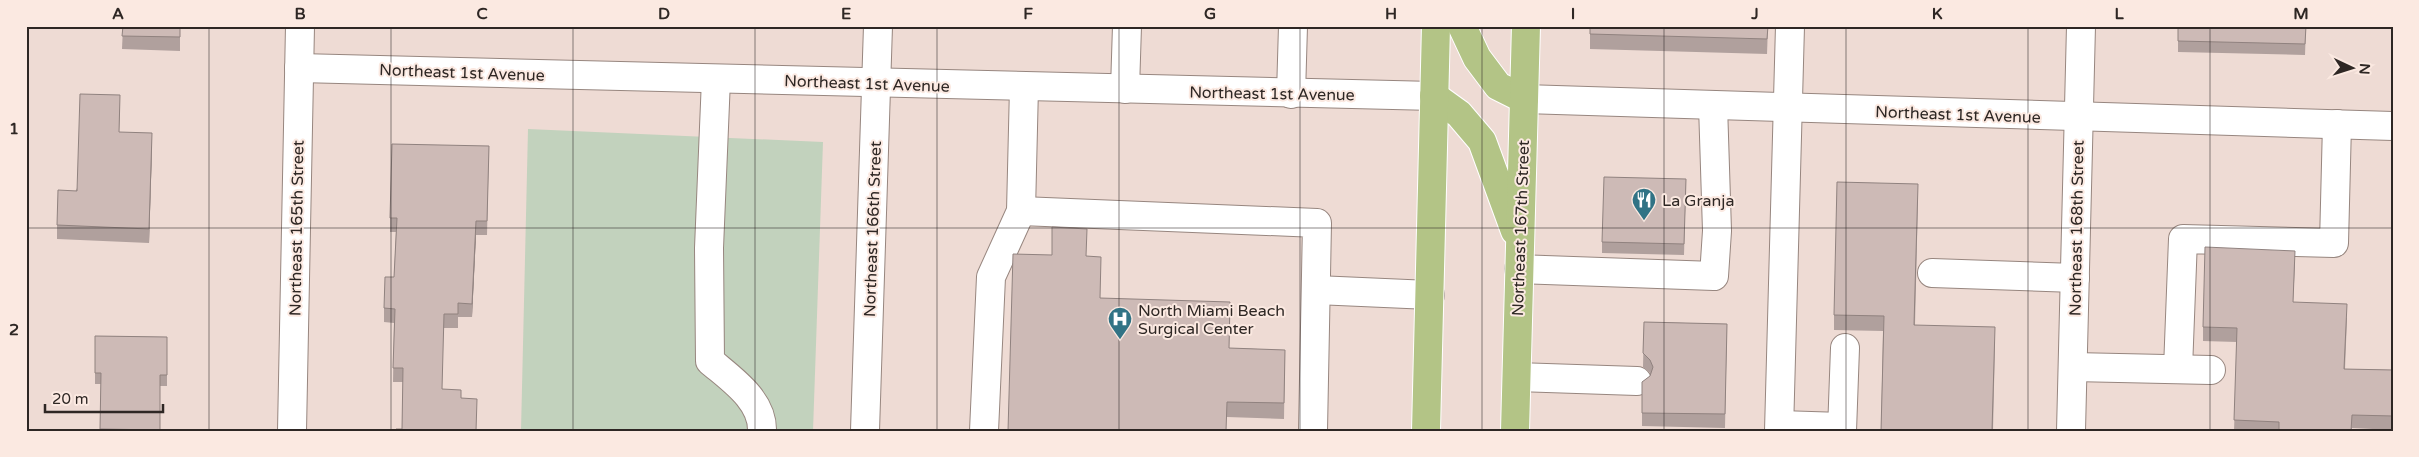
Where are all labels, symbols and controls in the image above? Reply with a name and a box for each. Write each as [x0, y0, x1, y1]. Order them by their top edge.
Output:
text: A [112, 4, 124, 24]
text: B [294, 4, 306, 24]
text: C [476, 4, 488, 24]
text: D [658, 4, 670, 24]
text: E [841, 4, 851, 24]
text: F [1023, 4, 1033, 24]
text: G [1204, 4, 1216, 24]
text: H [1385, 4, 1397, 24]
text: I [1571, 4, 1575, 24]
text: J [1750, 4, 1759, 24]
text: K [1932, 4, 1943, 24]
text: L [2114, 4, 2124, 24]
text: M [2293, 4, 2309, 24]
north arrow [2326, 42, 2376, 92]
street label: Northeast 1st Avenue [379, 60, 545, 86]
text: N [2356, 63, 2373, 75]
street label: Northeast 1st Avenue [784, 71, 950, 97]
street label: Northeast 1st Avenue [1189, 83, 1355, 105]
street label: Northeast 1st Avenue [1875, 102, 2041, 128]
text: 1 [9, 119, 19, 139]
street label: Northeast 165th Street [285, 140, 309, 316]
street label: Northeast 167th Street [1508, 140, 1534, 316]
street label: Northeast 168th Street [2065, 140, 2089, 316]
street label: Northeast 166th Street [860, 141, 886, 317]
restaurant icon: La Granja [1631, 187, 1657, 221]
place label: La Granja [1662, 191, 1734, 211]
place label: North Miami Beach Surgical Center [1138, 301, 1285, 339]
hospital icon: North Miami Beach Surgical Center [1107, 306, 1133, 340]
text: 2 [9, 320, 19, 340]
scale bar [45, 382, 162, 414]
text: 20 m [52, 390, 89, 408]

